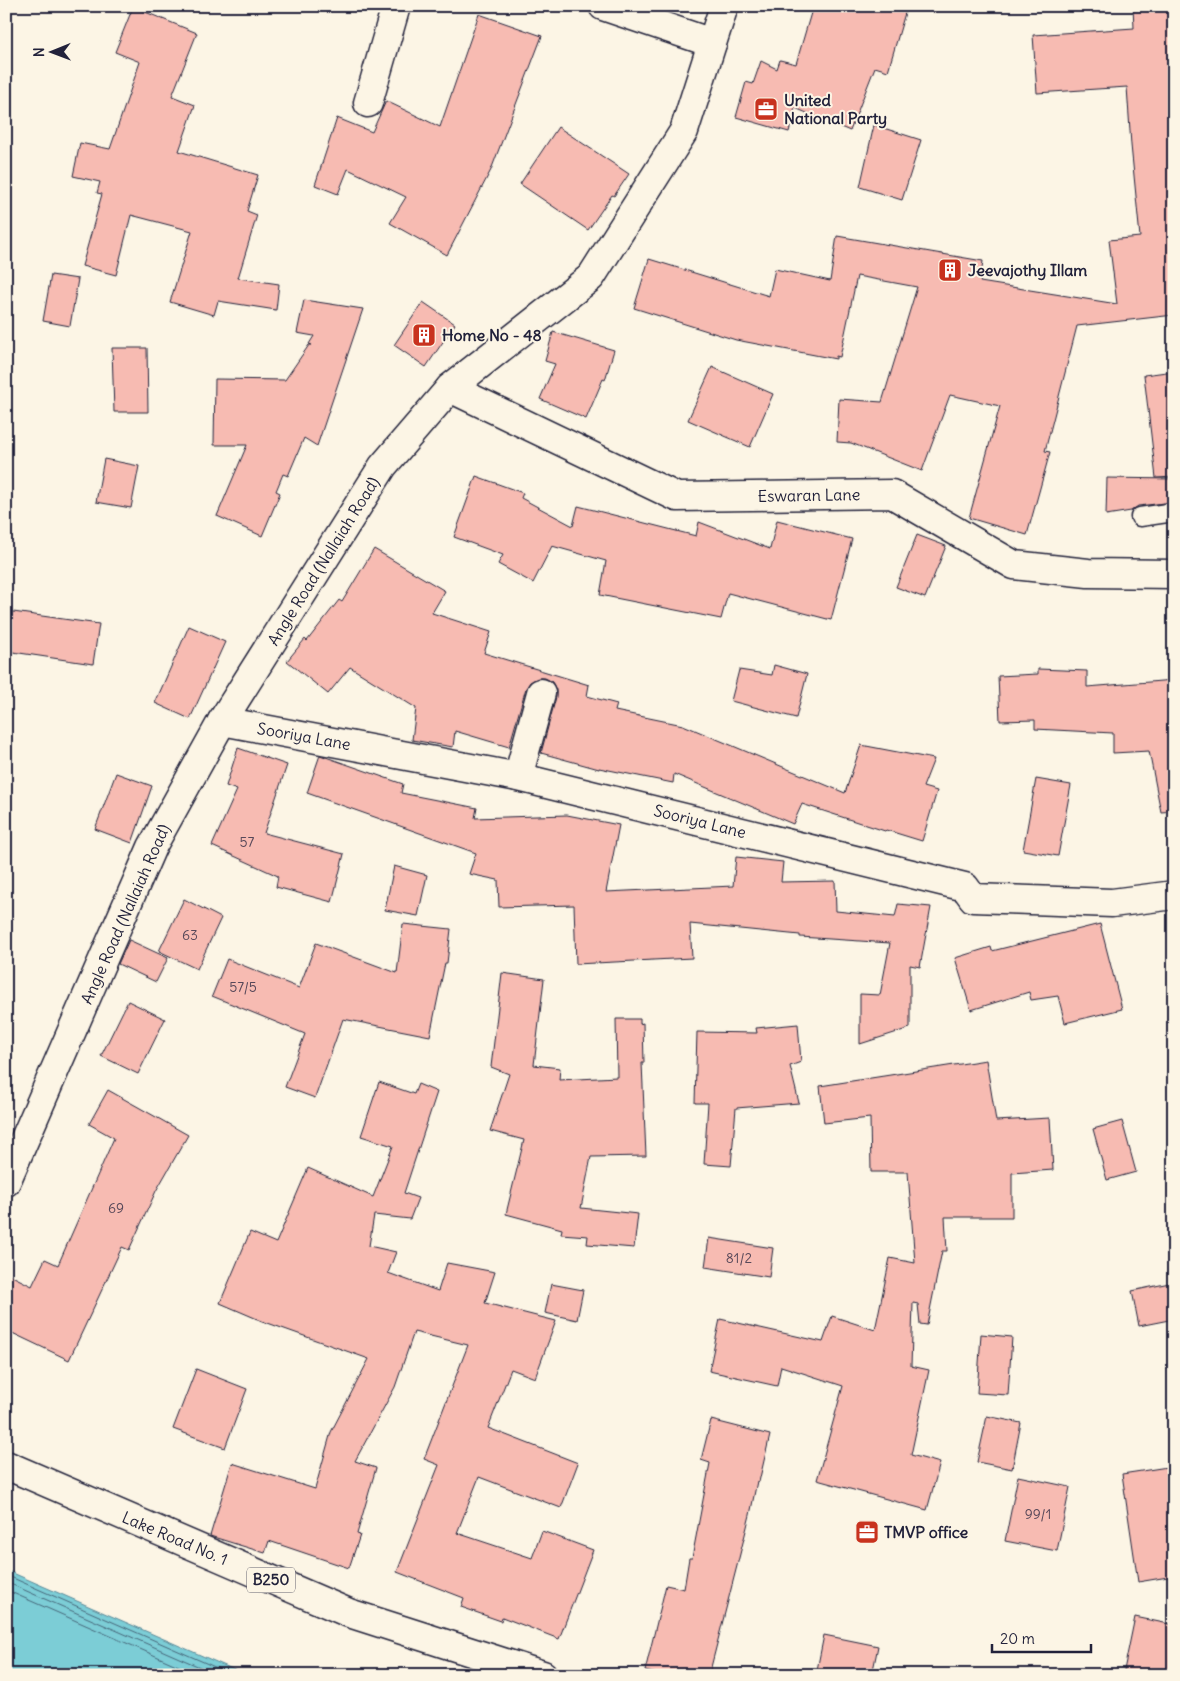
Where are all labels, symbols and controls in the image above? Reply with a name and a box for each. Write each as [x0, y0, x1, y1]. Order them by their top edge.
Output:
north arrow [28, 28, 78, 78]
text: N [30, 47, 48, 57]
place label: United National Party [784, 90, 887, 129]
office icon: United National Party [753, 96, 779, 122]
building icon: Jeevajothy Illam [937, 257, 963, 283]
place label: Jeevajothy Illam [968, 260, 1087, 281]
building icon: Home No - 48 [411, 322, 437, 348]
place label: Home No - 48 [442, 325, 542, 345]
street label: Angle Road (Nallaiah Road) [263, 473, 383, 649]
street label: Eswaran Lane [758, 484, 860, 506]
street label: Sooriya Lane [256, 718, 352, 754]
street label: Sooriya Lane [652, 800, 748, 842]
street label: Angle Road (Nallaiah Road) [76, 821, 174, 1007]
house number: 57 [240, 833, 255, 851]
house number: 63 [182, 926, 198, 944]
house number: 57/5 [229, 978, 257, 996]
house number: 69 [108, 1199, 124, 1217]
house number: 81/2 [726, 1249, 753, 1267]
house number: 99/1 [1025, 1505, 1051, 1523]
street label: Lake Road No. 1 [119, 1507, 231, 1569]
office icon: TMVP office [854, 1519, 880, 1545]
place label: TMVP office [884, 1522, 969, 1542]
road number: B250 [247, 1568, 295, 1592]
scale bar [992, 1621, 1091, 1653]
text: 20 m [1000, 1629, 1035, 1648]

